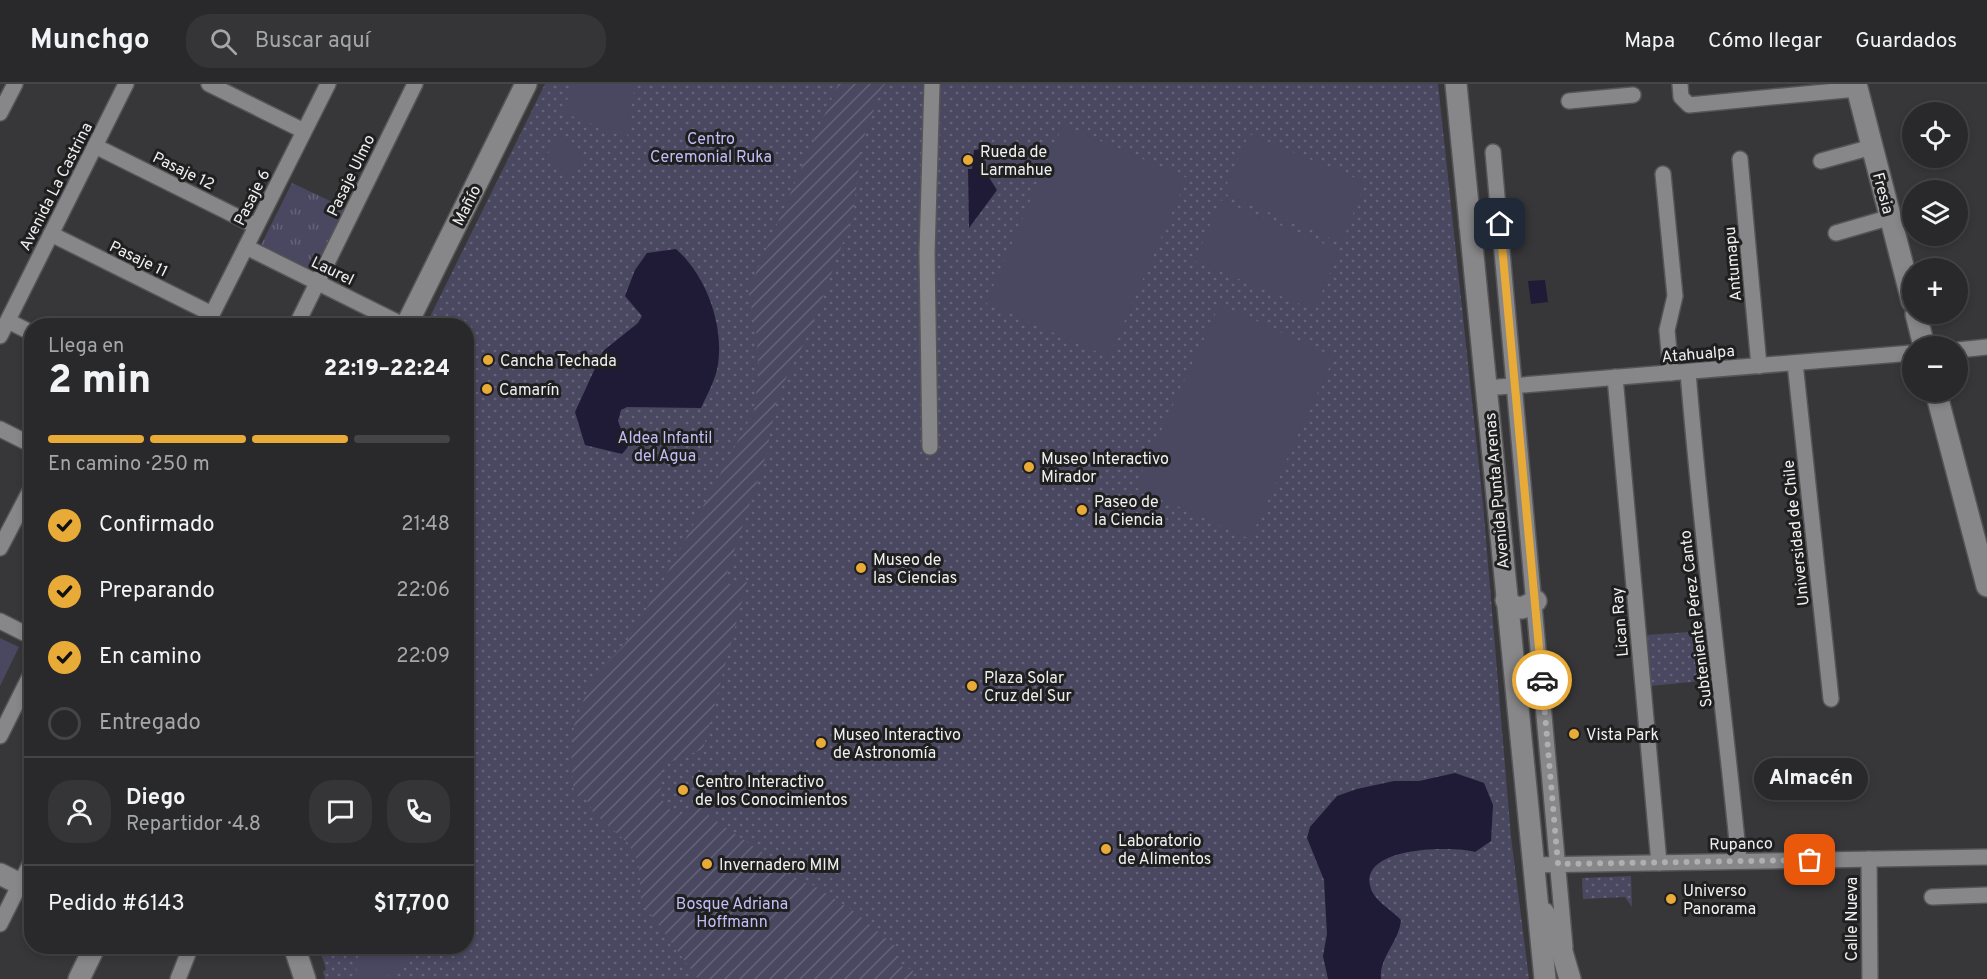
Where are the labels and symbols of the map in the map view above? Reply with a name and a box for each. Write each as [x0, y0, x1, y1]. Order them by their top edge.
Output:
street label: Avenida La Castrina [16, 119, 98, 255]
park label: Centro Ceremonial Ruka [650, 130, 772, 168]
street label: Pasaje Ulmo [323, 132, 380, 220]
place label: Rueda de Larmahue [980, 143, 1052, 181]
street label: Pasaje 12 [149, 148, 217, 195]
marker: Rueda de Larmahue [961, 153, 975, 167]
street label: Pasaje 6 [230, 166, 275, 229]
street label: Fresia [1867, 171, 1897, 216]
street label: Mañío [449, 182, 486, 230]
pin [1474, 198, 1525, 249]
street label: Antumapu [1721, 226, 1747, 302]
street label: Pasaje 11 [106, 237, 171, 283]
street label: Laurel [307, 253, 357, 291]
street label: Atahualpa [1661, 342, 1736, 368]
place label: Cancha Techada [500, 352, 617, 372]
marker: Cancha Techada [481, 353, 495, 367]
place label: Camarín [499, 381, 560, 401]
marker: Camarín [480, 382, 494, 396]
street label: Avenida Punta Arenas [1481, 412, 1515, 570]
park label: Aldea Infantil del Agua [618, 429, 712, 467]
place label: Museo Interactivo Mirador [1041, 450, 1169, 488]
street label: Universidad de Chile [1779, 459, 1815, 607]
marker: Museo Interactivo Mirador [1022, 460, 1036, 474]
place label: Paseo de la Ciencia [1094, 493, 1163, 531]
marker: Paseo de la Ciencia [1075, 503, 1089, 517]
street label: Subteniente Pérez Canto [1676, 529, 1718, 708]
place label: Museo de las Ciencias [873, 551, 957, 589]
marker: Museo de las Ciencias [854, 561, 868, 575]
street label: Lican Ray [1608, 586, 1634, 657]
courier [1512, 650, 1572, 710]
place label: Plaza Solar Cruz del Sur [984, 669, 1072, 707]
marker: Plaza Solar Cruz del Sur [965, 679, 979, 693]
place label: Museo Interactivo de Astronomía [833, 726, 961, 764]
place label: Vista Park [1586, 726, 1659, 746]
marker: Vista Park [1567, 727, 1581, 741]
marker: Museo Interactivo de Astronomía [814, 736, 828, 750]
callout: Almacén [1753, 758, 1867, 800]
place label: Centro Interactivo de los Conocimientos [695, 773, 848, 811]
marker: Centro Interactivo de los Conocimientos [676, 783, 690, 797]
place label: Laboratorio de Alimentos [1118, 832, 1211, 870]
street label: Rupanco [1709, 834, 1773, 856]
pin [1784, 834, 1835, 885]
marker: Laboratorio de Alimentos [1099, 842, 1113, 856]
place label: Invernadero MIM [719, 856, 840, 876]
marker: Invernadero MIM [700, 857, 714, 871]
street label: Calle Nueva [1843, 877, 1863, 961]
place label: Universo Panorama [1683, 882, 1756, 920]
marker: Universo Panorama [1664, 892, 1678, 906]
park label: Bosque Adriana Hoffmann [676, 895, 788, 933]

